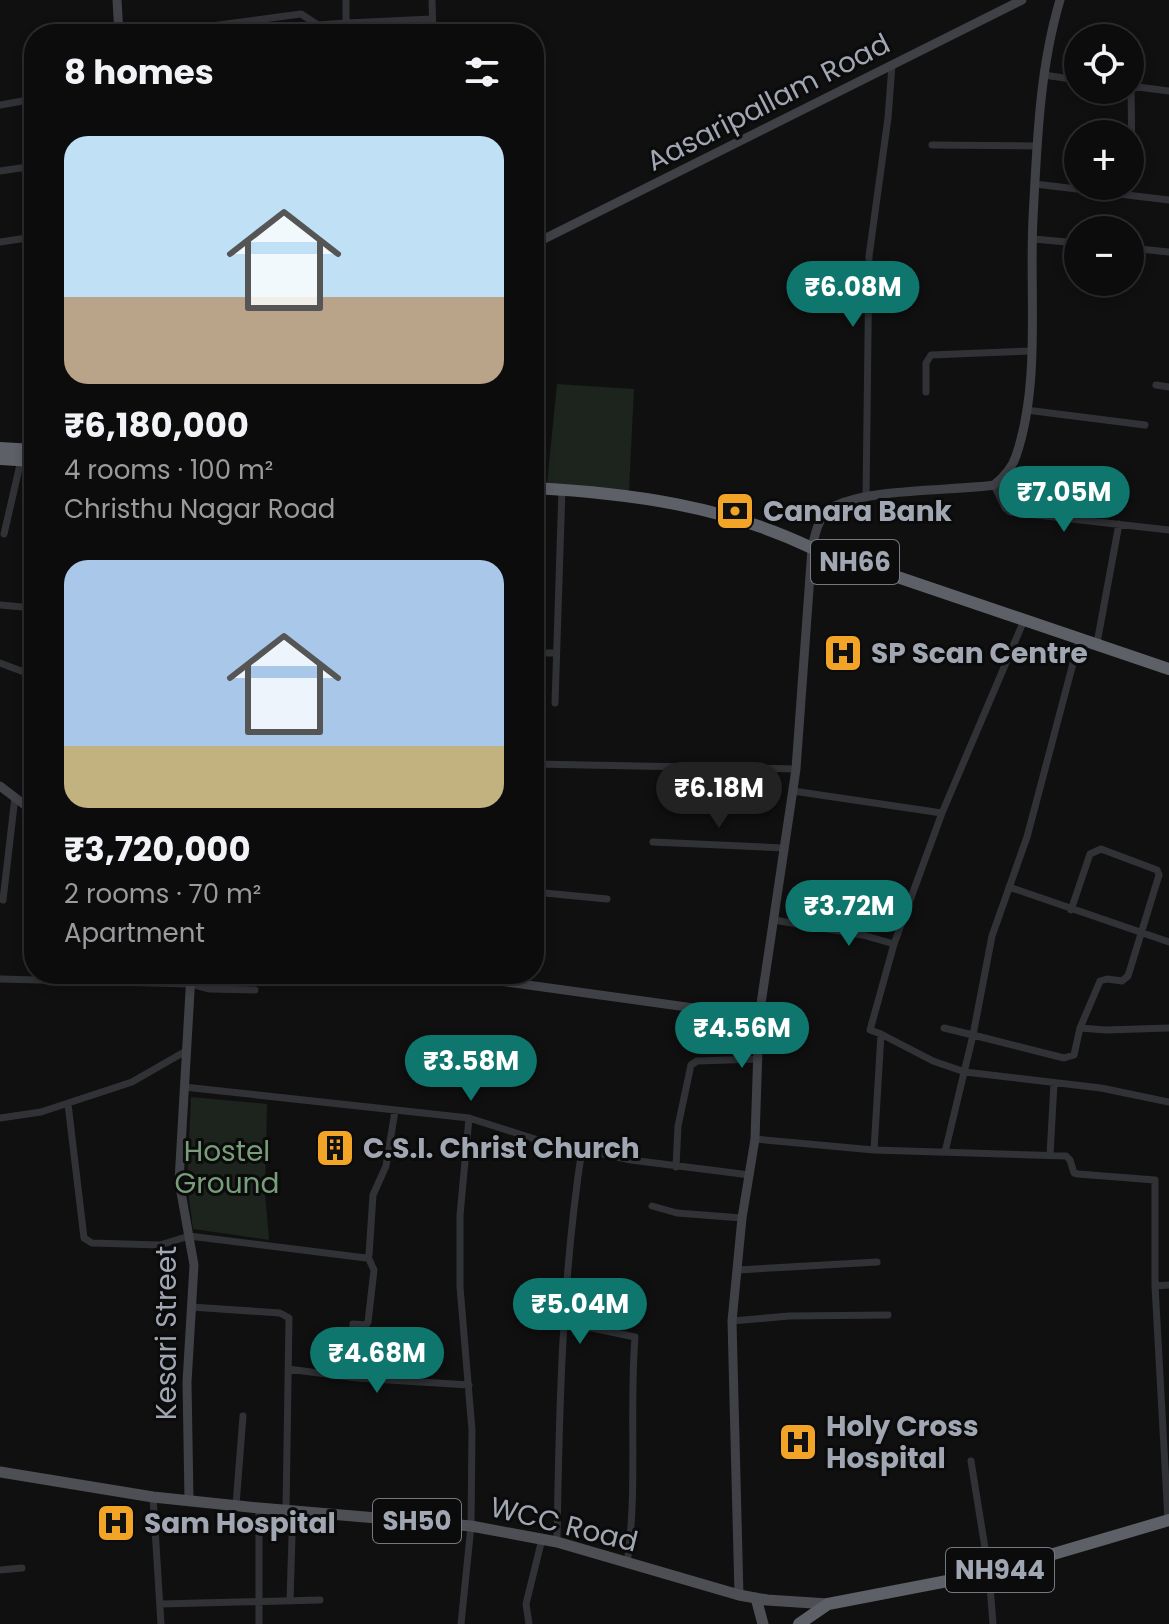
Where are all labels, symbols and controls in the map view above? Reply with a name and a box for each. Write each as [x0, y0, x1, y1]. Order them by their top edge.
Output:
street label: Aasaripallam Road [640, 24, 897, 181]
map controls [1064, 24, 1144, 296]
button: locate [1064, 24, 1144, 104]
text: 8 homes [64, 48, 214, 96]
icon: filters [460, 50, 504, 94]
button: + [1064, 120, 1144, 200]
icon: home [212, 188, 356, 332]
button: − [1064, 216, 1144, 296]
pin: ₹6.08M [788, 261, 918, 329]
text: ₹6.08M [804, 269, 902, 305]
text: ₹6,180,000 [64, 401, 249, 449]
text: 4 rooms · 100 m² [64, 452, 273, 488]
pin: ₹7.05M [999, 466, 1129, 534]
text: ₹7.05M [1017, 474, 1111, 510]
bank icon: Canara Bank [714, 490, 756, 532]
text: Christhu Nagar Road [64, 491, 335, 527]
place label: Canara Bank [763, 492, 953, 531]
road number: NH66 [811, 540, 899, 584]
icon: home [212, 612, 356, 756]
hospital icon: SP Scan Centre [822, 632, 864, 674]
place label: SP Scan Centre [871, 634, 1088, 673]
pin: ₹6.18M [654, 762, 784, 830]
text: ₹6.18M [674, 770, 764, 806]
text: ₹3,720,000 [64, 825, 251, 873]
text: 2 rooms · 70 m² [64, 876, 261, 912]
pin: ₹3.72M [784, 880, 914, 948]
text: ₹3.72M [803, 888, 895, 924]
text: Apartment [64, 915, 205, 951]
pin: ₹4.56M [677, 1002, 807, 1070]
text: ₹4.56M [693, 1010, 791, 1046]
pin: ₹3.58M [406, 1035, 536, 1103]
text: ₹3.58M [423, 1043, 519, 1079]
building icon: C.S.I. Christ Church [314, 1127, 356, 1169]
place label: C.S.I. Christ Church [363, 1129, 640, 1168]
park label: Hostel Ground [175, 1132, 279, 1203]
street label: Kesari Street [147, 1246, 186, 1420]
pin: ₹5.04M [515, 1278, 645, 1346]
text: ₹5.04M [531, 1286, 629, 1322]
pin: ₹4.68M [312, 1327, 442, 1395]
text: ₹4.68M [328, 1335, 426, 1371]
place label: Holy Cross Hospital [826, 1407, 979, 1478]
hospital icon: Holy Cross Hospital [777, 1421, 819, 1463]
street label: WCC Road [486, 1487, 642, 1562]
road number: SH50 [373, 1499, 461, 1543]
hospital icon: Sam Hospital [95, 1502, 137, 1544]
place label: Sam Hospital [144, 1504, 336, 1543]
road number: NH944 [946, 1548, 1054, 1592]

